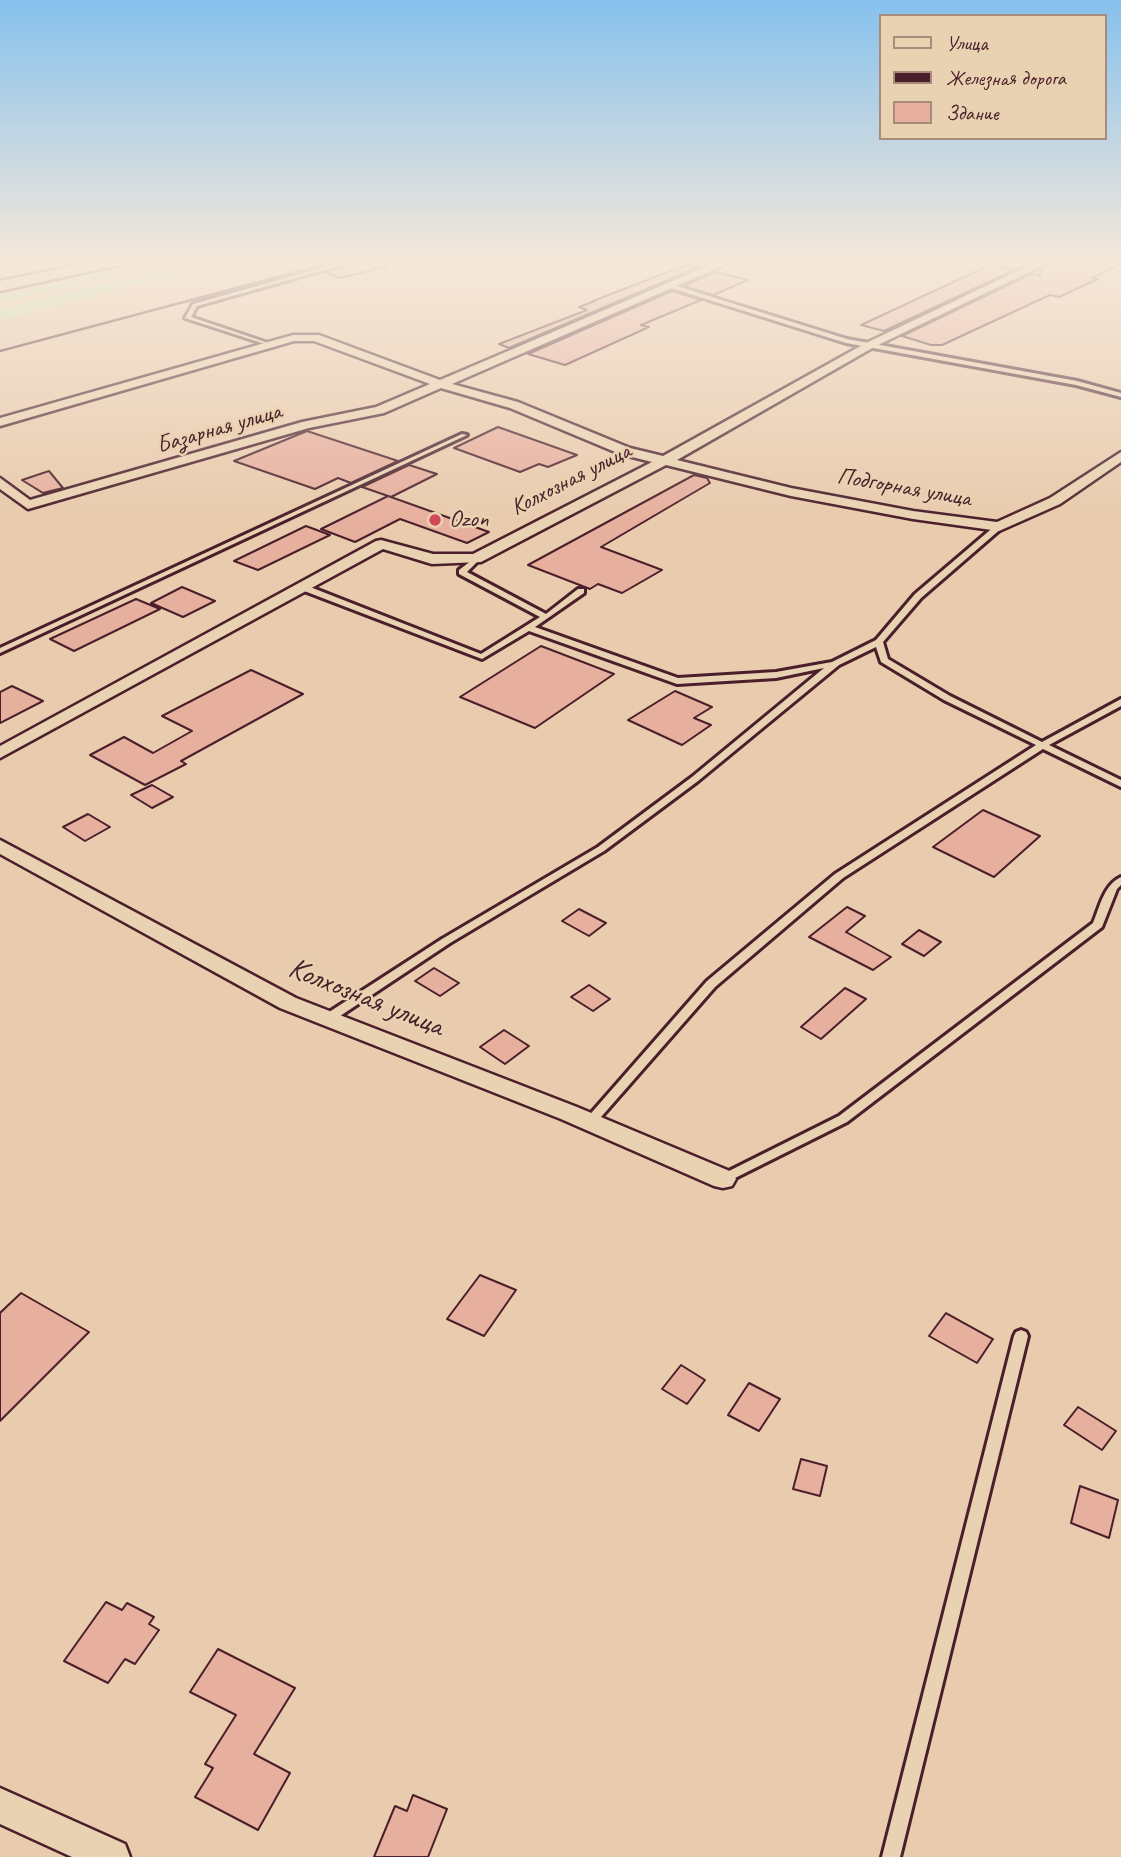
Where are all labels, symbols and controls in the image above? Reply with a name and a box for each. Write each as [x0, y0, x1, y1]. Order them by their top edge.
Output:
legend [880, 14, 1107, 140]
text: Улица [946, 30, 988, 56]
text: Железная дорога [946, 65, 1066, 91]
text: Здание [946, 100, 999, 126]
street label: Базарная улица [153, 397, 285, 461]
street label: Колхозная улица [506, 437, 636, 523]
street label: Подгорная улица [835, 462, 973, 514]
place label: Ozon [449, 506, 488, 534]
marker: Ozon [427, 512, 443, 528]
street label: Колхозная улица [283, 951, 449, 1045]

